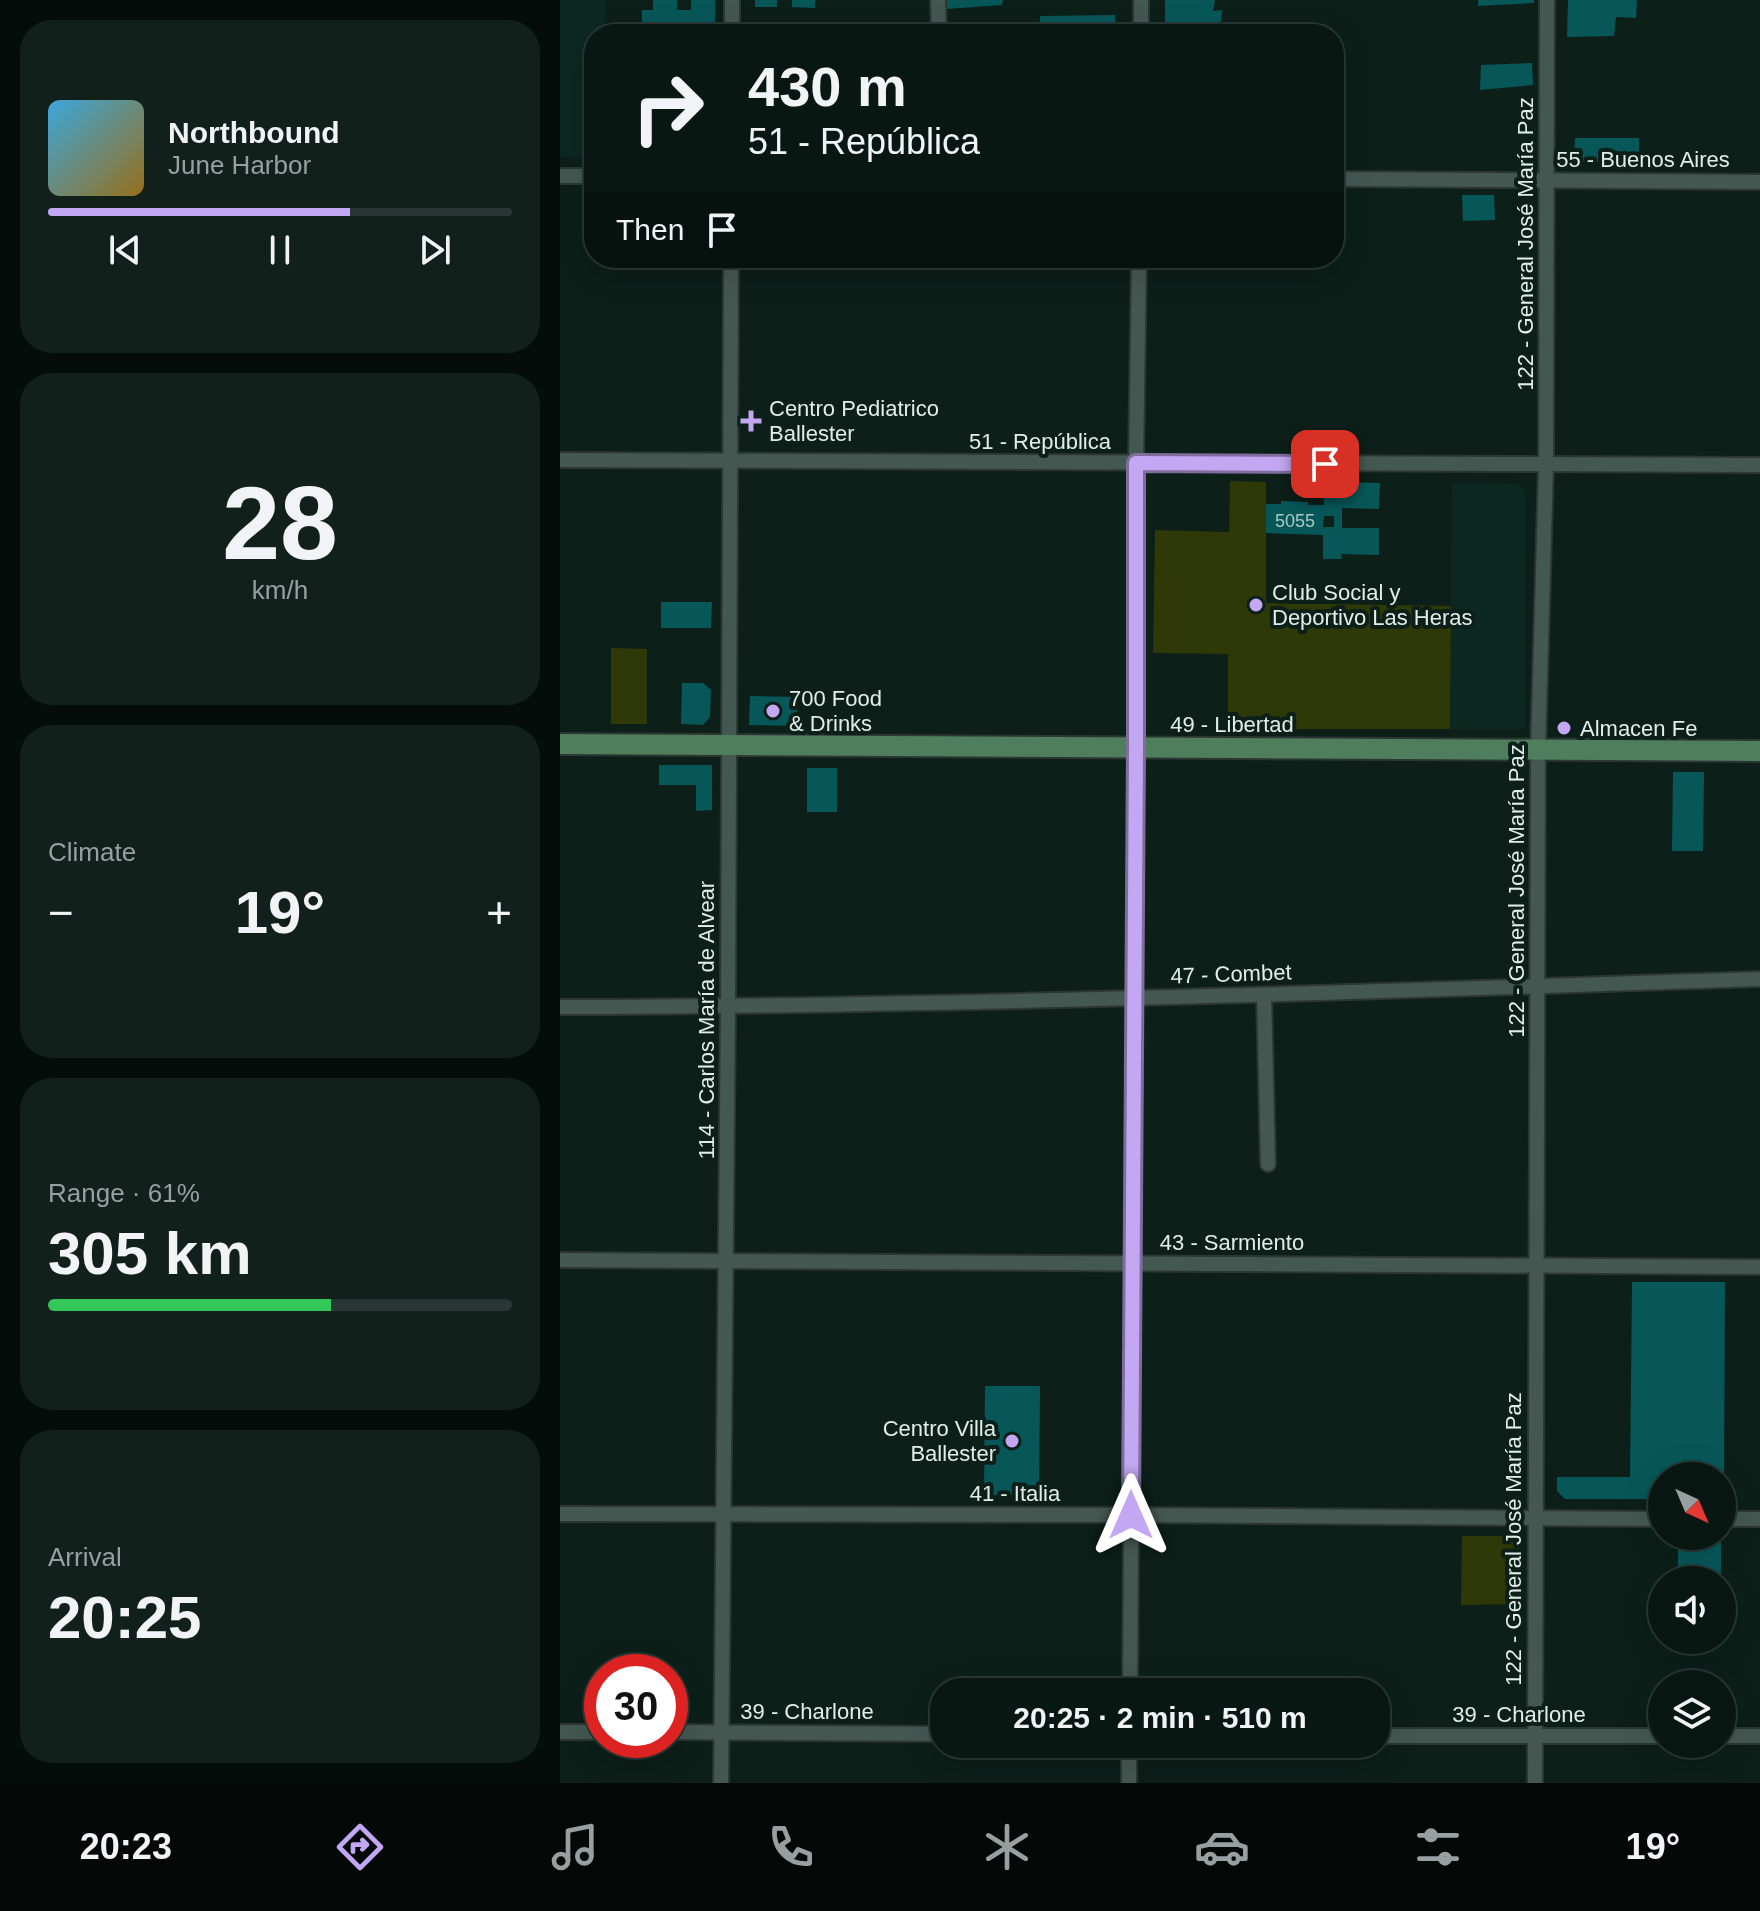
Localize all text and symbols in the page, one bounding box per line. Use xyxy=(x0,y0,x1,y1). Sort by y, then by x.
text: 430 m xyxy=(748,55,907,118)
icon: right xyxy=(616,56,720,160)
street label: 122 - General José María Paz xyxy=(1513,97,1538,391)
text: Northbound xyxy=(168,116,340,149)
text: 51 - República xyxy=(748,121,980,162)
street label: 55 - Buenos Aires xyxy=(1556,147,1730,172)
text: June Harbor xyxy=(168,150,311,180)
icon: arrive xyxy=(700,208,744,252)
text: Then xyxy=(616,213,684,246)
icon: previous xyxy=(103,228,147,272)
icon: pause xyxy=(258,228,302,272)
icon: next xyxy=(413,228,457,272)
place label: Centro Pediatrico Ballester xyxy=(769,396,939,446)
marker: Centro Pediatrico Ballester xyxy=(740,410,762,432)
street label: 51 - República xyxy=(969,429,1112,454)
pin xyxy=(1291,430,1359,498)
icon: arrive xyxy=(1303,442,1347,486)
text: 28 xyxy=(222,465,338,581)
house number: 5055 xyxy=(1275,511,1315,531)
text: km/h xyxy=(252,575,308,605)
place label: Club Social y Deportivo Las Heras xyxy=(1272,580,1473,630)
marker: Club Social y Deportivo Las Heras xyxy=(1247,596,1265,614)
place label: 700 Food & Drinks xyxy=(789,686,882,736)
marker: 700 Food & Drinks xyxy=(764,702,782,720)
street label: 49 - Libertad xyxy=(1170,712,1294,737)
place label: Almacen Fe xyxy=(1580,716,1697,741)
marker: Almacen Fe xyxy=(1555,719,1573,737)
street label: 122 - General José María Paz xyxy=(1504,744,1529,1038)
text: Climate xyxy=(48,837,136,867)
text: 19° xyxy=(235,879,325,946)
street label: 114 - Carlos María de Alvear xyxy=(694,881,719,1159)
text: − xyxy=(48,888,74,937)
text: + xyxy=(486,888,512,937)
street label: 47 - Combet xyxy=(1170,959,1292,989)
text: Range · 61% xyxy=(48,1178,200,1208)
text: 305 km xyxy=(48,1220,252,1287)
street label: 43 - Sarmiento xyxy=(1160,1230,1304,1255)
street label: 122 - General José María Paz xyxy=(1501,1392,1526,1686)
place label: Centro Villa Ballester xyxy=(883,1416,997,1466)
marker: Centro Villa Ballester xyxy=(1003,1432,1021,1450)
north arrow xyxy=(1648,1462,1736,1550)
map controls xyxy=(1648,1462,1736,1758)
position arrow xyxy=(1089,1473,1173,1557)
street label: 41 - Italia xyxy=(970,1481,1061,1506)
text: Arrival xyxy=(48,1542,122,1572)
button: sound xyxy=(1648,1566,1736,1654)
text: 20:25 xyxy=(48,1584,201,1651)
speed limit sign: 30 xyxy=(584,1654,688,1758)
button: layers xyxy=(1648,1670,1736,1758)
street label: 39 - Charlone xyxy=(740,1699,874,1724)
text: 20:25 · 2 min · 510 m xyxy=(1013,1701,1307,1734)
street label: 39 - Charlone xyxy=(1452,1702,1586,1727)
icon: directions xyxy=(332,1819,388,1875)
icon: music xyxy=(547,1819,603,1875)
icon: phone xyxy=(763,1819,819,1875)
icon: climate xyxy=(979,1819,1035,1875)
icon: car xyxy=(1194,1819,1250,1875)
icon: filters xyxy=(1410,1819,1466,1875)
text: 20:23 xyxy=(80,1826,172,1867)
text: 19° xyxy=(1626,1826,1680,1867)

